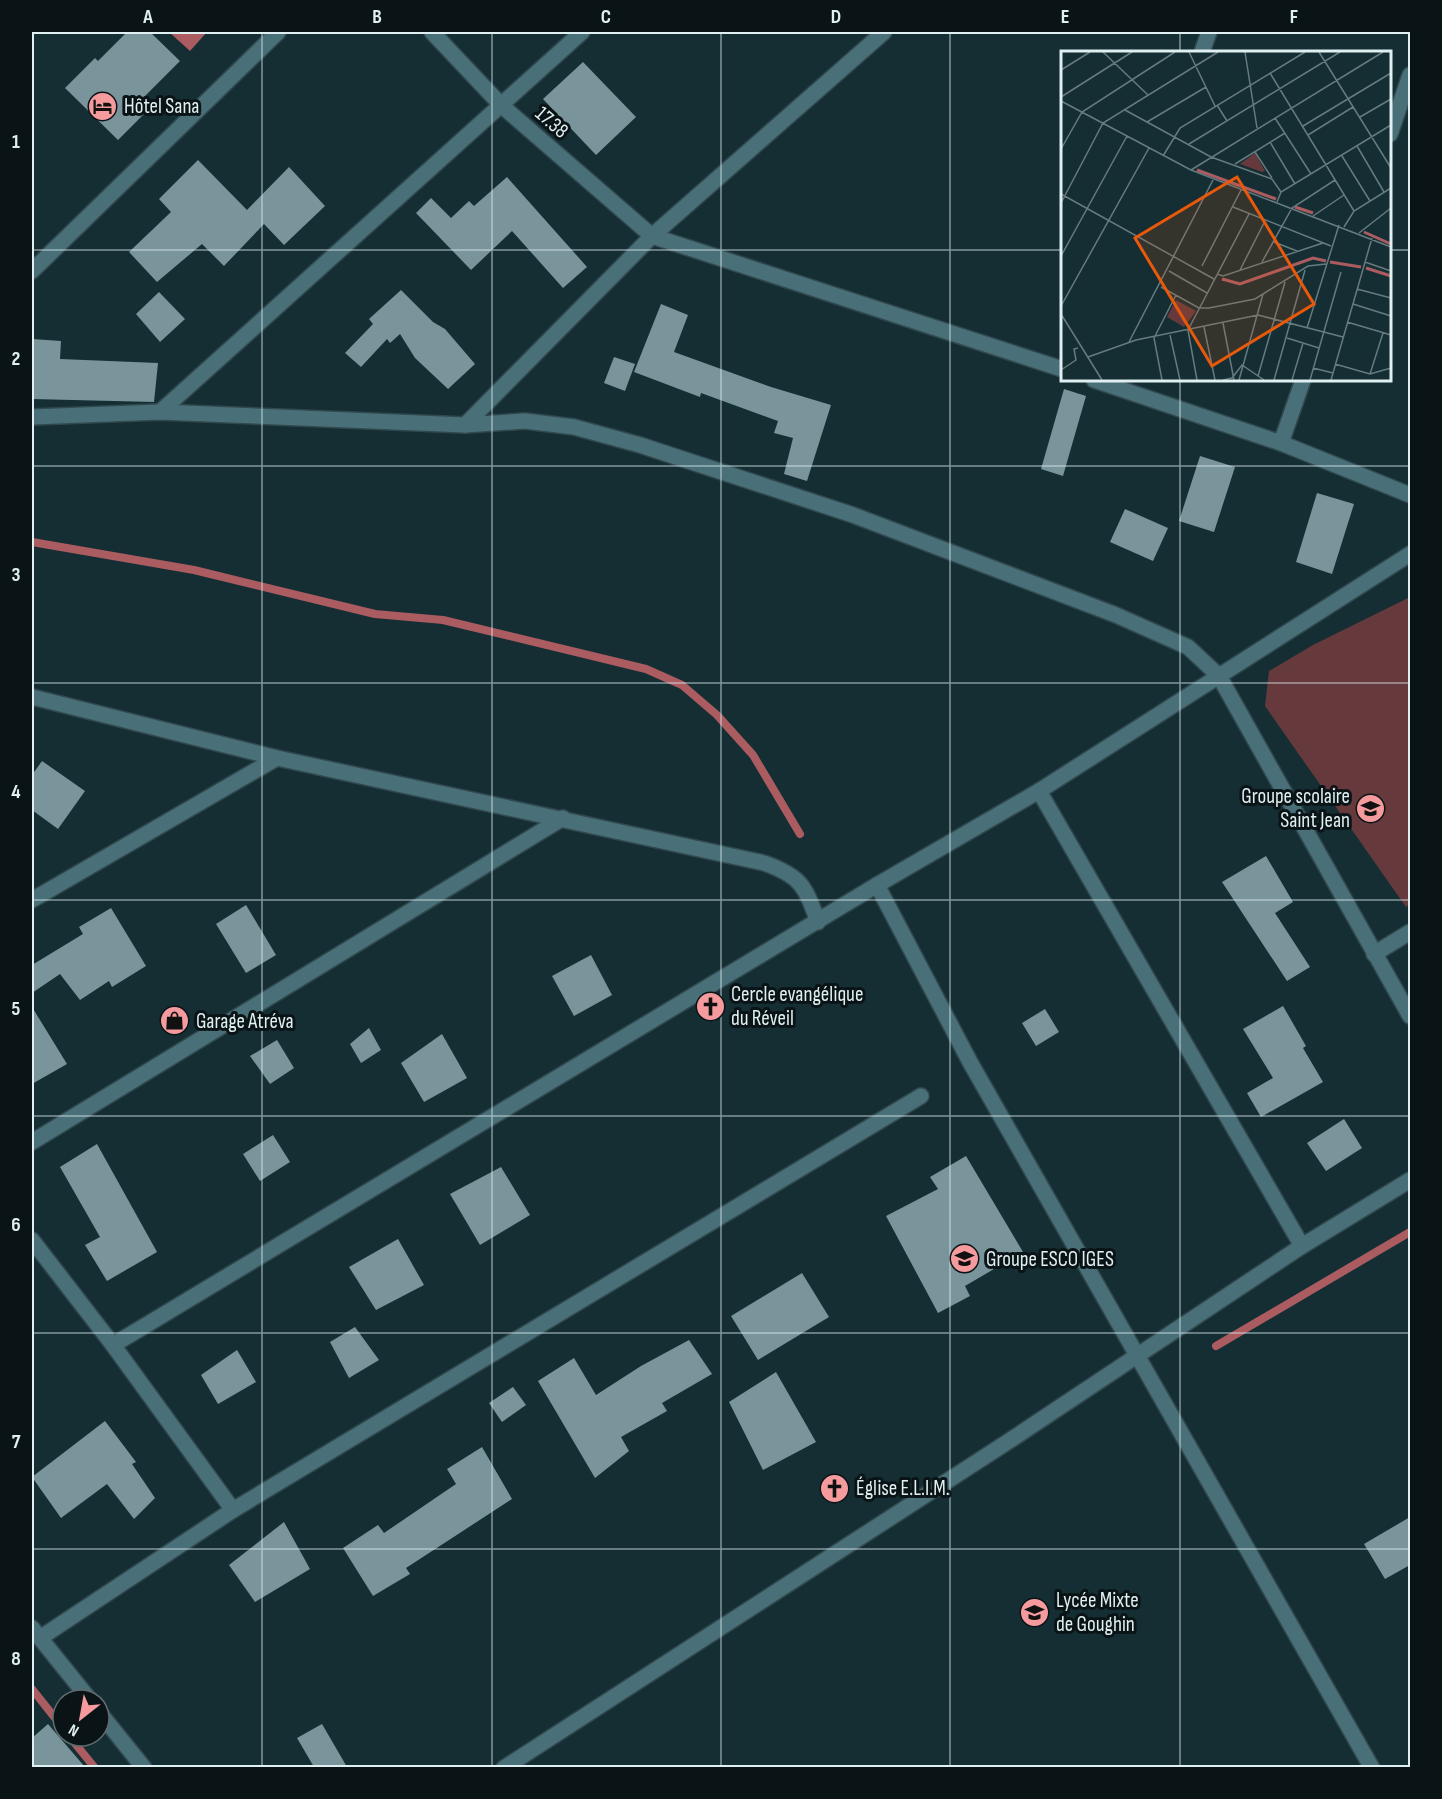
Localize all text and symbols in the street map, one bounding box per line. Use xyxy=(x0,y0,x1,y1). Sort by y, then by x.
text: A xyxy=(142,5,153,29)
text: B xyxy=(372,5,382,29)
text: C xyxy=(601,5,611,29)
text: D xyxy=(831,5,841,29)
text: E xyxy=(1061,5,1069,29)
text: F xyxy=(1290,5,1298,29)
inset map xyxy=(1061,51,1391,381)
hotel icon: Hôtel Sana xyxy=(87,90,119,122)
place label: Hôtel Sana xyxy=(124,94,199,119)
street label: 17.38 xyxy=(530,101,573,144)
text: 1 xyxy=(12,130,20,154)
text: 2 xyxy=(12,347,20,371)
text: 3 xyxy=(12,563,21,587)
text: 4 xyxy=(11,780,21,804)
place label: Groupe scolaire Saint Jean xyxy=(1241,784,1350,833)
school or university icon: Groupe scolaire Saint Jean xyxy=(1355,792,1387,824)
place label: Cercle evangélique du Réveil xyxy=(731,982,863,1031)
church icon: Cercle evangélique du Réveil xyxy=(694,990,726,1022)
text: 5 xyxy=(12,997,21,1021)
shop icon: Garage Atréva xyxy=(159,1005,191,1037)
place label: Garage Atréva xyxy=(196,1009,294,1034)
text: 6 xyxy=(11,1213,21,1237)
school or university icon: Groupe ESCO IGES xyxy=(949,1243,981,1275)
place label: Groupe ESCO IGES xyxy=(986,1247,1114,1272)
text: 7 xyxy=(12,1430,21,1454)
church icon: Église E.L.I.M. xyxy=(819,1472,851,1504)
place label: Église E.L.I.M. xyxy=(856,1476,950,1501)
place label: Lycée Mixte de Goughin xyxy=(1056,1588,1139,1637)
school or university icon: Lycée Mixte de Goughin xyxy=(1019,1596,1051,1628)
text: 8 xyxy=(11,1647,21,1671)
north arrow xyxy=(51,1688,111,1748)
text: N xyxy=(65,1719,83,1740)

